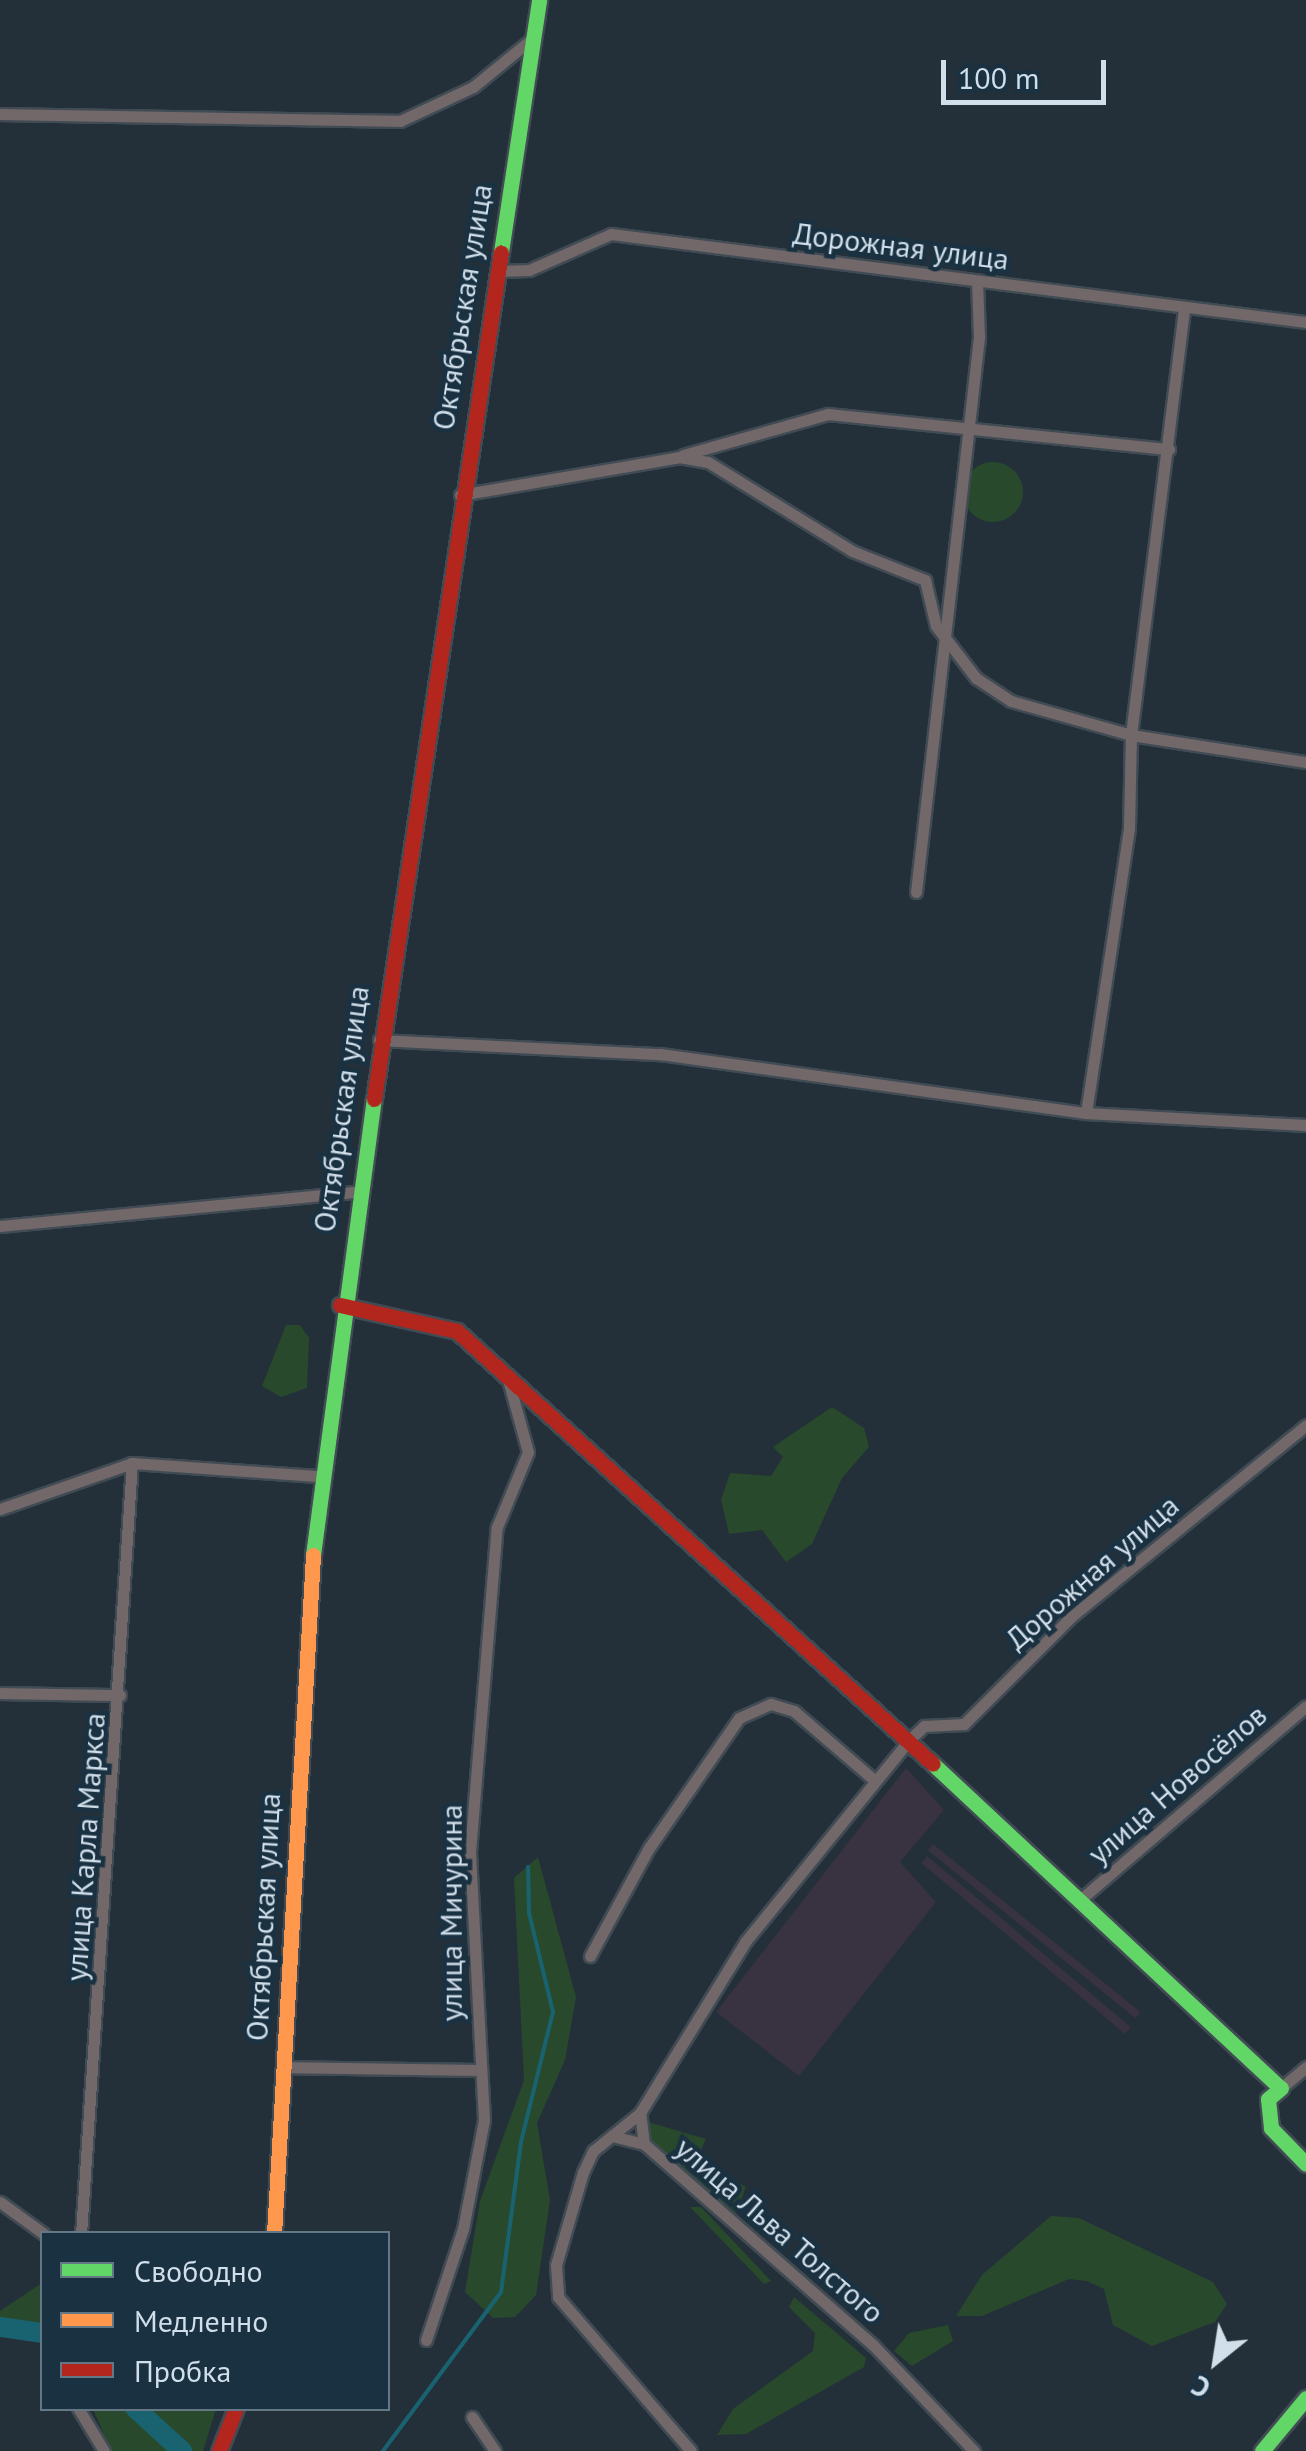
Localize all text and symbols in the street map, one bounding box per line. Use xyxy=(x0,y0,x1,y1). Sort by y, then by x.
scale bar xyxy=(946,40,1111,102)
text: 100 m xyxy=(958,58,1039,97)
street label: Октябрьская улица xyxy=(425,182,499,432)
street label: Дорожная улица xyxy=(791,215,1011,277)
street label: Октябрьская улица xyxy=(306,984,376,1234)
street label: Дорожная улица xyxy=(998,1487,1186,1657)
street label: улица Новосёлов xyxy=(1080,1697,1274,1871)
street label: улица Карла Маркса xyxy=(58,1712,112,1982)
street label: Октябрьская улица xyxy=(239,1792,287,2042)
street label: улица Мичурина xyxy=(433,1805,469,2021)
street label: улица Льва Толстого xyxy=(668,2129,892,2331)
legend xyxy=(40,2231,390,2411)
text: Свободно xyxy=(134,2251,263,2290)
text: Медленно xyxy=(134,2301,268,2340)
north arrow xyxy=(1166,2311,1266,2411)
text: Пробка xyxy=(134,2351,231,2390)
text: С xyxy=(1185,2367,1217,2407)

